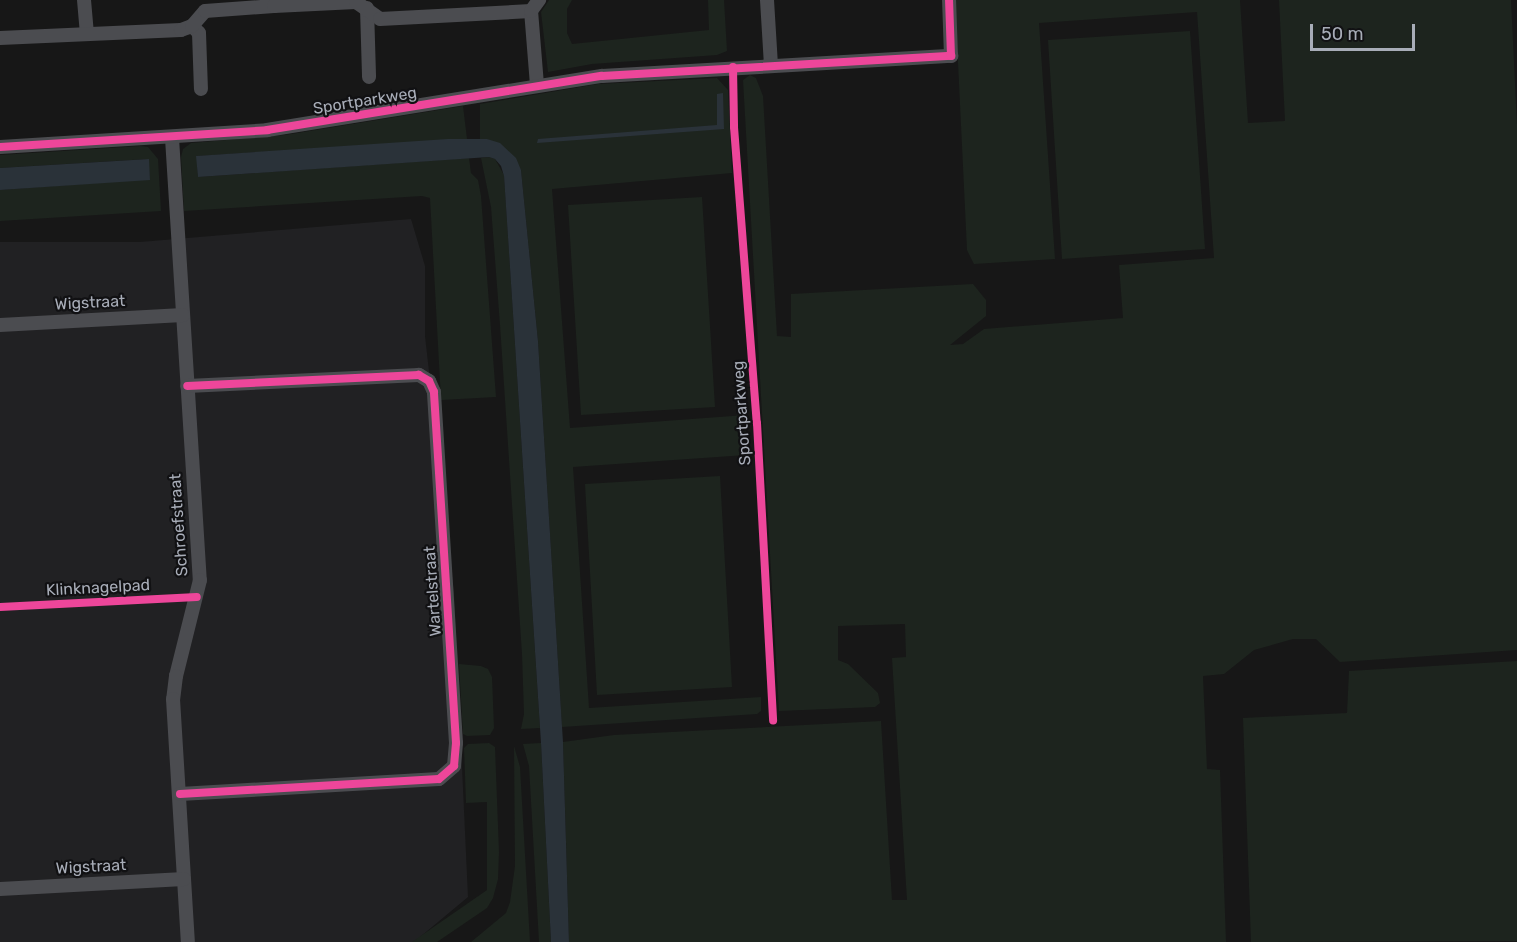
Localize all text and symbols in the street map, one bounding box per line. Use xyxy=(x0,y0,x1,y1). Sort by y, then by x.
scale bar xyxy=(1313,12,1418,50)
text: 50 m xyxy=(1321,23,1364,45)
street label: Sportparkweg xyxy=(312,83,418,119)
street label: Wigstraat xyxy=(54,292,126,314)
street label: Sportparkweg xyxy=(729,360,755,466)
street label: Schroefstraat xyxy=(166,473,192,577)
street label: Wartelstraat xyxy=(420,545,446,637)
street label: Klinknagelpad xyxy=(45,576,151,600)
street label: Wigstraat xyxy=(55,856,127,878)

